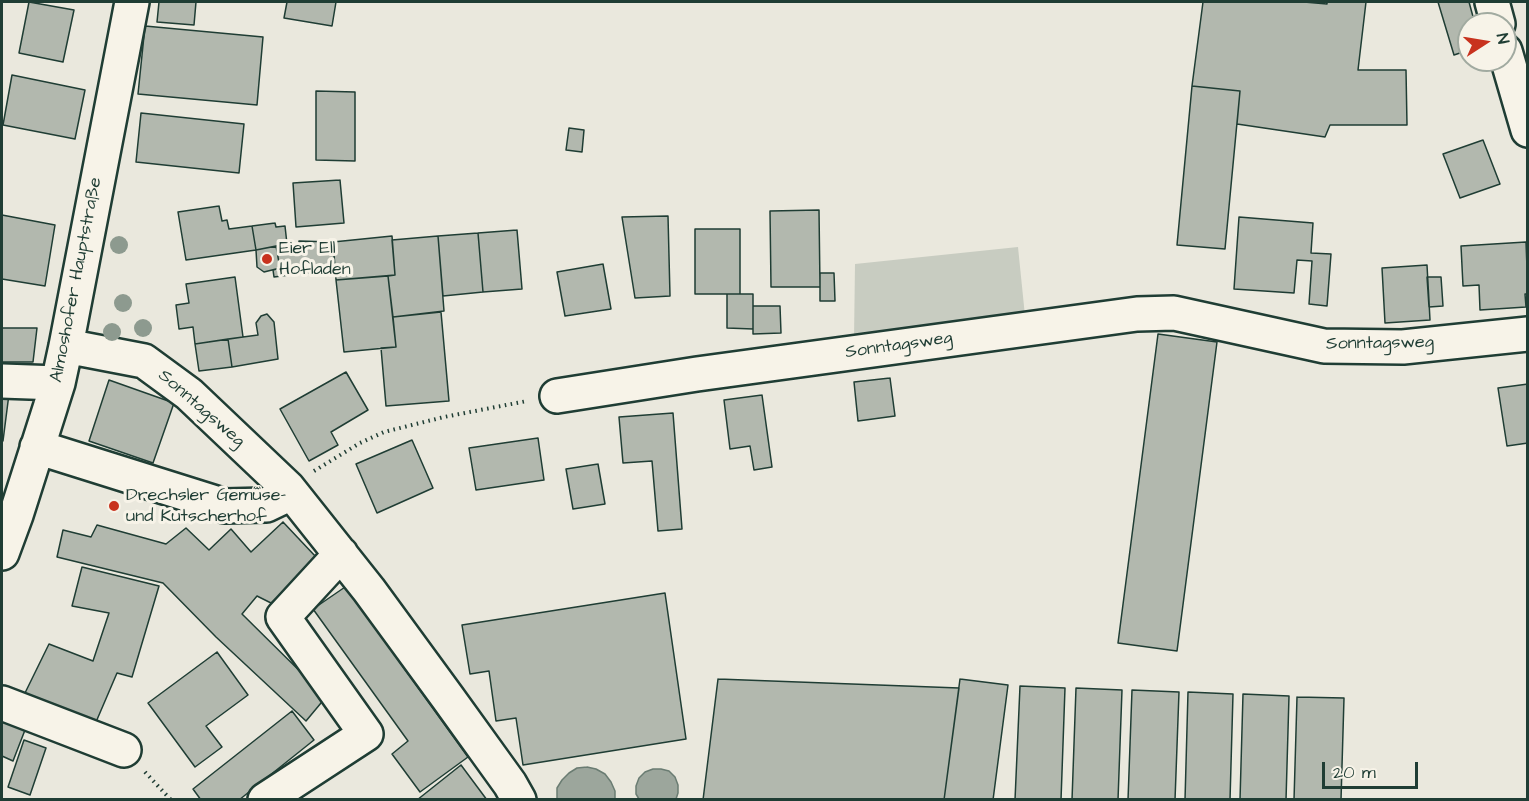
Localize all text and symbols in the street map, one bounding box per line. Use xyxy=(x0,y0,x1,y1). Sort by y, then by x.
north arrow xyxy=(1457,12,1517,72)
text: N xyxy=(1491,31,1514,46)
street label: Almoshofer Hauptstraße xyxy=(47,176,107,384)
place label: Eier Ell Hofladen xyxy=(279,238,351,280)
marker: Eier Ell Hofladen xyxy=(260,252,274,266)
street label: Sonntagsweg xyxy=(844,328,954,364)
street label: Sonntagsweg xyxy=(1326,332,1434,356)
street label: Sonntagsweg xyxy=(153,365,249,453)
place label: Drechsler Gemüse- und Kutscherhof xyxy=(126,485,286,528)
marker: Drechsler Gemüse- und Kutscherhof xyxy=(107,499,121,513)
scale bar xyxy=(1325,750,1421,788)
text: 20 m xyxy=(1333,760,1376,785)

